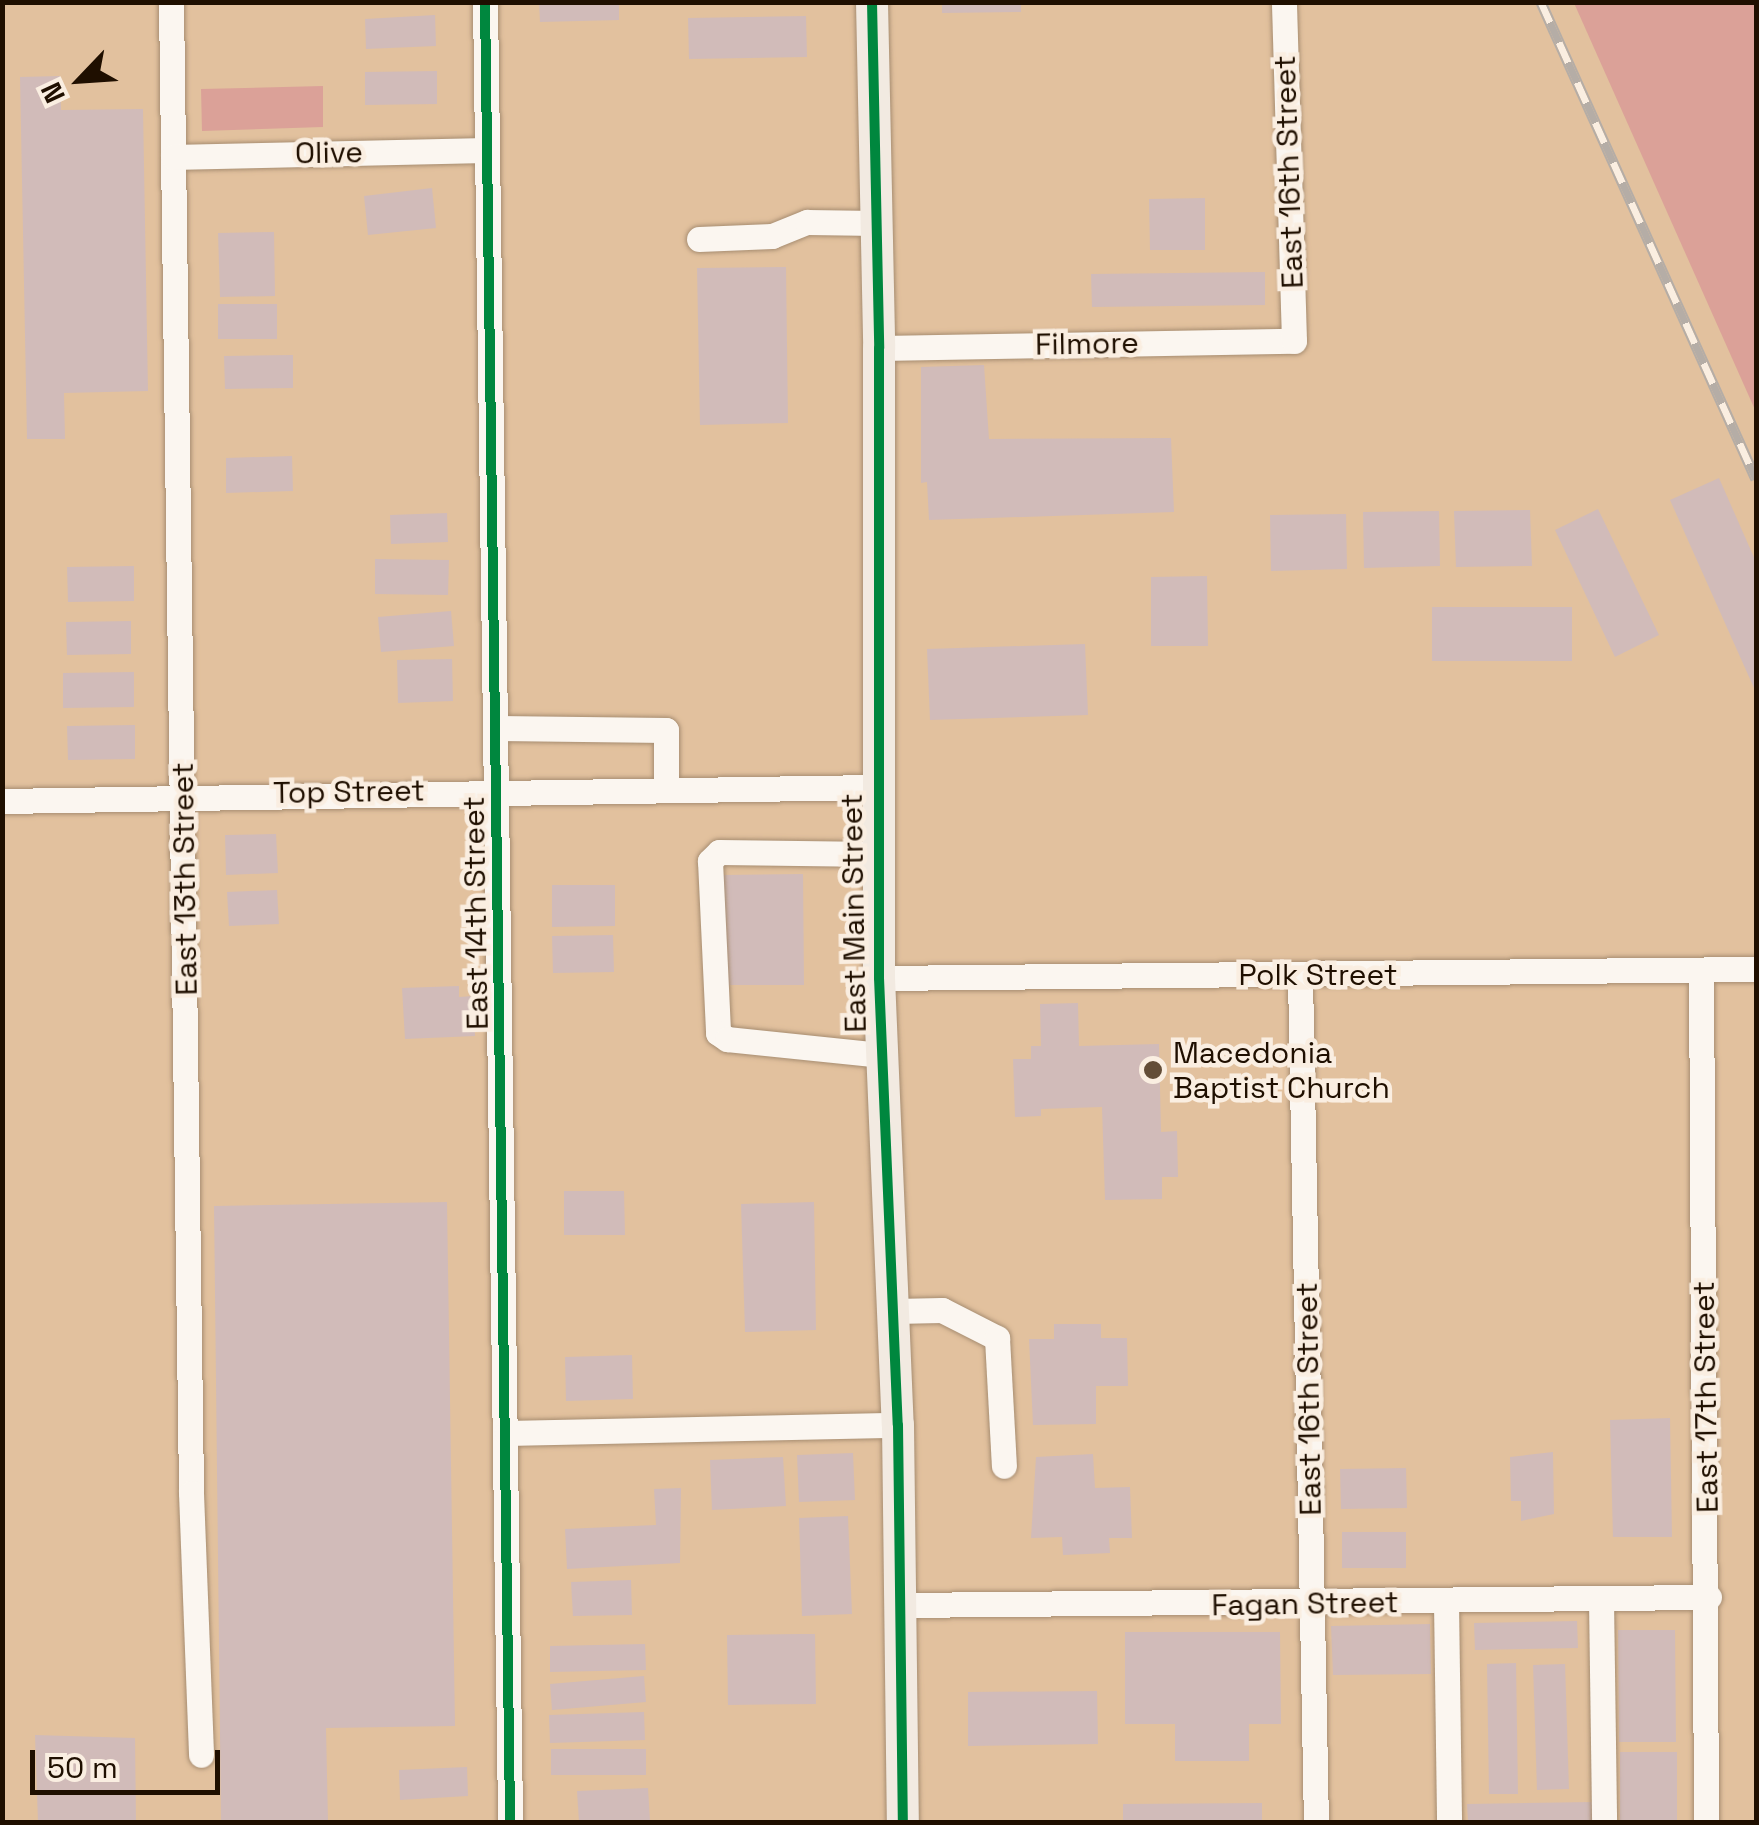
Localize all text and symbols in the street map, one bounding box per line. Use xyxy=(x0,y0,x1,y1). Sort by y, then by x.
north arrow xyxy=(30,30,130,130)
street label: East 16th Street xyxy=(1267,55,1311,289)
text: N xyxy=(33,77,73,109)
street label: Olive xyxy=(295,134,363,172)
street label: Filmore xyxy=(1035,325,1139,363)
street label: East 13th Street xyxy=(165,762,205,996)
street label: Top Street xyxy=(273,773,425,811)
street label: East Main Street xyxy=(834,793,874,1033)
street label: East 14th Street xyxy=(456,796,496,1030)
street label: Polk Street xyxy=(1239,957,1397,993)
place label: Macedonia Baptist Church xyxy=(1173,1035,1390,1106)
marker: Macedonia Baptist Church xyxy=(1142,1059,1164,1081)
street label: East 17th Street xyxy=(1686,1281,1726,1513)
street label: East 16th Street xyxy=(1289,1282,1329,1516)
street label: Fagan Street xyxy=(1211,1584,1399,1624)
scale bar xyxy=(35,1730,225,1792)
text: 50 m xyxy=(47,1748,118,1787)

